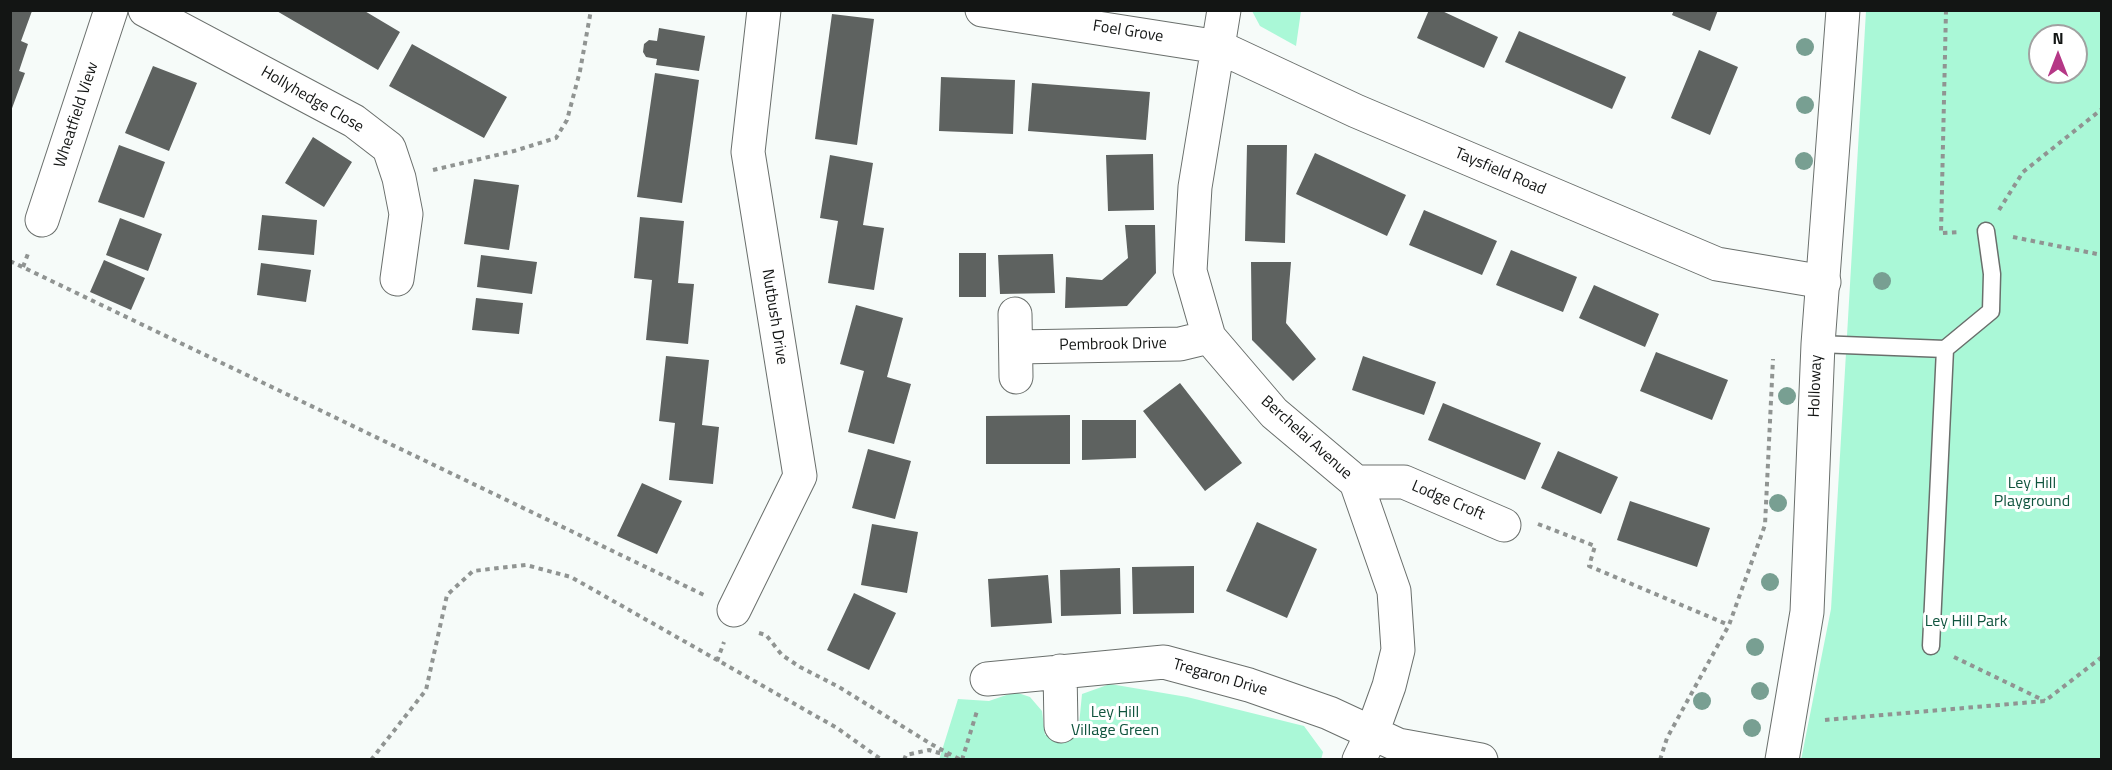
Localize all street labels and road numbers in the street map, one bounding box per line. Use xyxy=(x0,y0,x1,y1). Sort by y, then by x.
street label: Foel Grove xyxy=(1091,17,1165,47)
street label: Wheatfield View xyxy=(51,60,103,170)
street label: Hollyhedge Close xyxy=(257,63,367,137)
street label: Taysfield Road xyxy=(1452,144,1548,200)
street label: Nutbush Drive xyxy=(757,268,791,366)
street label: Pembrook Drive xyxy=(1059,334,1167,356)
street label: Holloway xyxy=(1805,354,1827,418)
street label: Berchelai Avenue xyxy=(1257,392,1355,484)
street label: Lodge Croft xyxy=(1408,477,1488,525)
street label: Tregaron Drive xyxy=(1170,655,1270,701)

